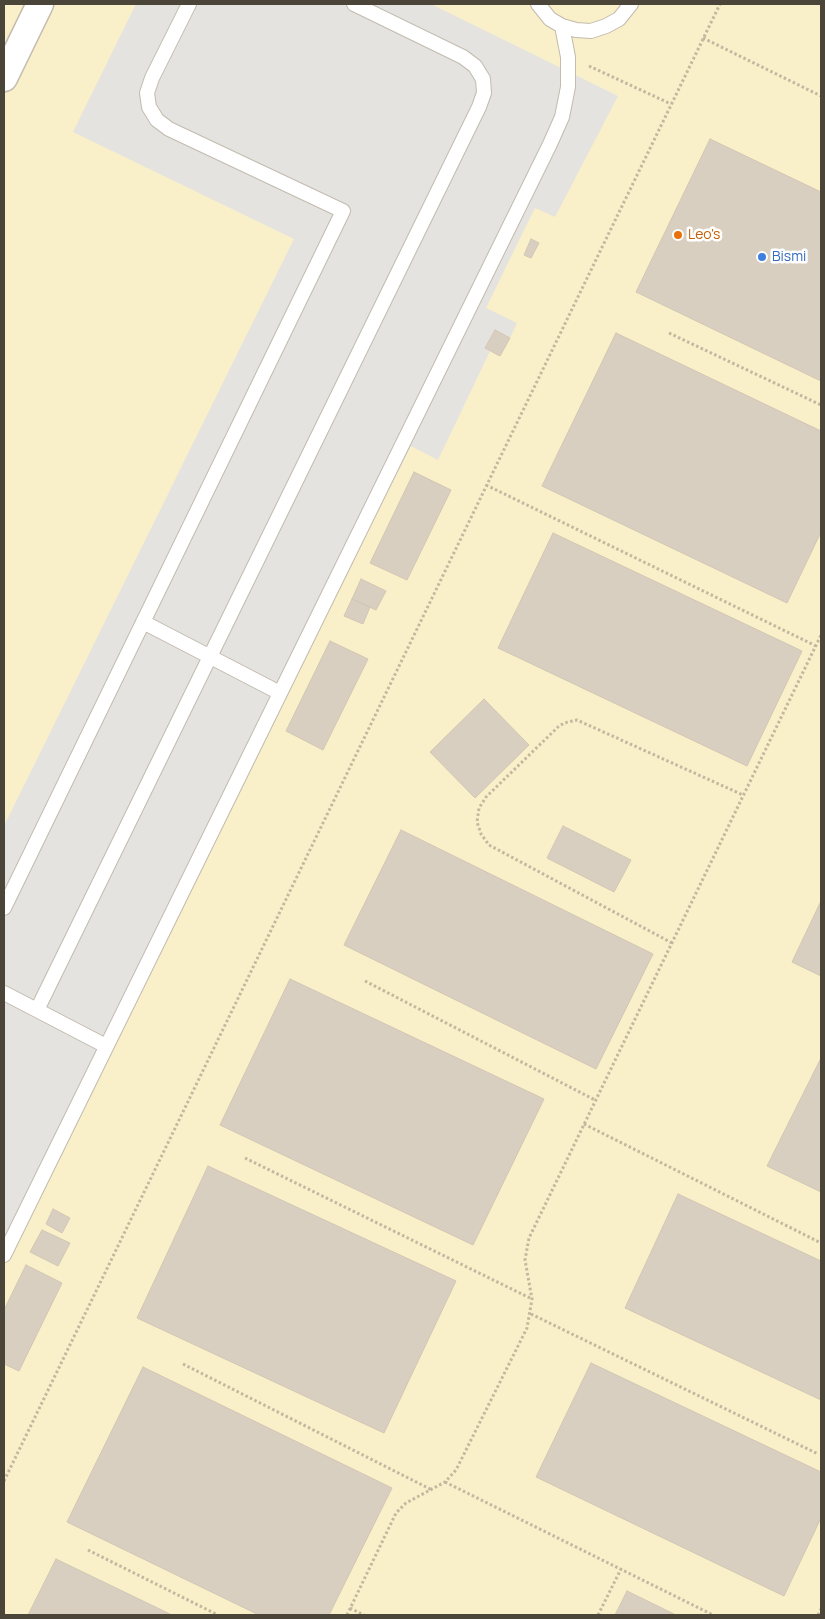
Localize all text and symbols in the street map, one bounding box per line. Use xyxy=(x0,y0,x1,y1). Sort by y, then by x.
place label: Leo's xyxy=(688,227,720,243)
marker: Leo's xyxy=(672,229,684,241)
place label: Bismi xyxy=(772,249,806,265)
marker: Bismi xyxy=(756,251,768,263)

